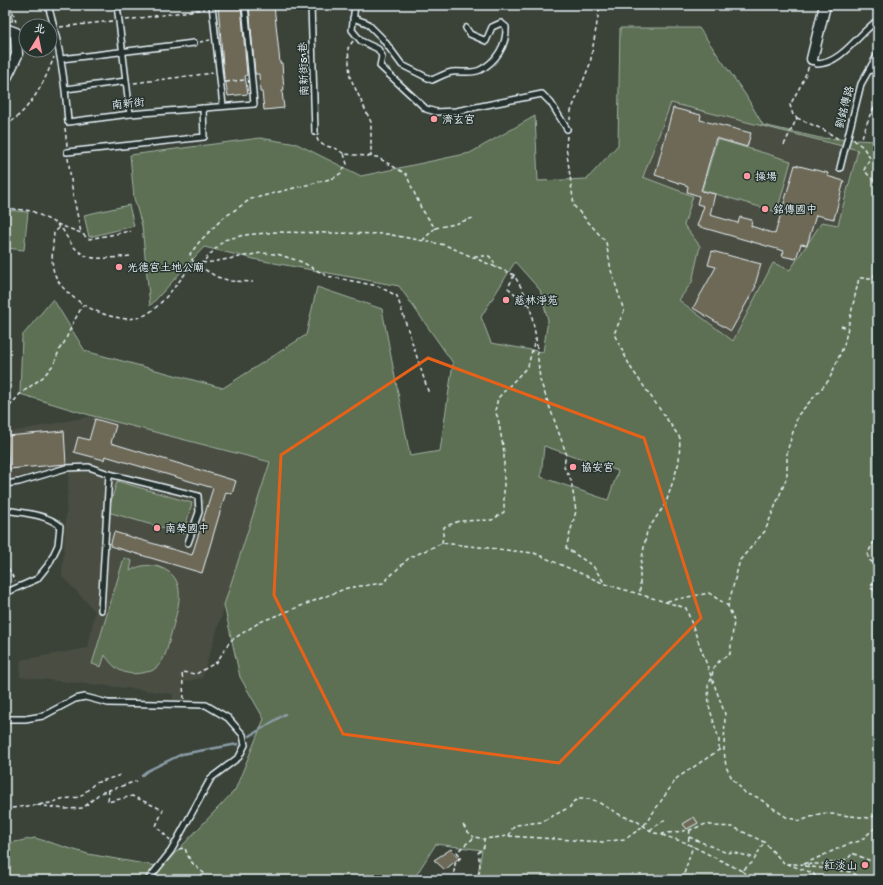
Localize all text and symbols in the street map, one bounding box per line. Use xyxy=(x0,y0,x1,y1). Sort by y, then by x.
north arrow xyxy=(18,18,58,58)
text: 北 xyxy=(33,23,46,37)
street label: 南新街51巷 xyxy=(296,42,312,96)
street label: 劉銘傳路 xyxy=(833,84,857,130)
street label: 南新街 xyxy=(111,95,146,113)
marker: 濟玄宮 xyxy=(429,114,439,124)
place label: 濟玄宮 xyxy=(442,114,475,127)
marker: 操場 xyxy=(742,171,752,181)
place label: 操場 xyxy=(755,171,777,184)
marker: 銘傳國中 xyxy=(760,204,770,214)
place label: 銘傳國中 xyxy=(773,204,817,217)
place label: 光德宮土地公廟 xyxy=(127,261,204,275)
marker: 光德宮土地公廟 xyxy=(114,262,124,272)
marker: 慈林淨苑 xyxy=(501,295,511,305)
place label: 慈林淨苑 xyxy=(514,295,558,308)
marker: 協安宮 xyxy=(568,462,578,472)
place label: 協安宮 xyxy=(581,462,614,475)
place label: 南榮國中 xyxy=(165,522,209,536)
marker: 南榮國中 xyxy=(152,523,162,533)
place label: 紅淡山 xyxy=(824,860,857,873)
marker: 紅淡山 xyxy=(860,860,870,870)

